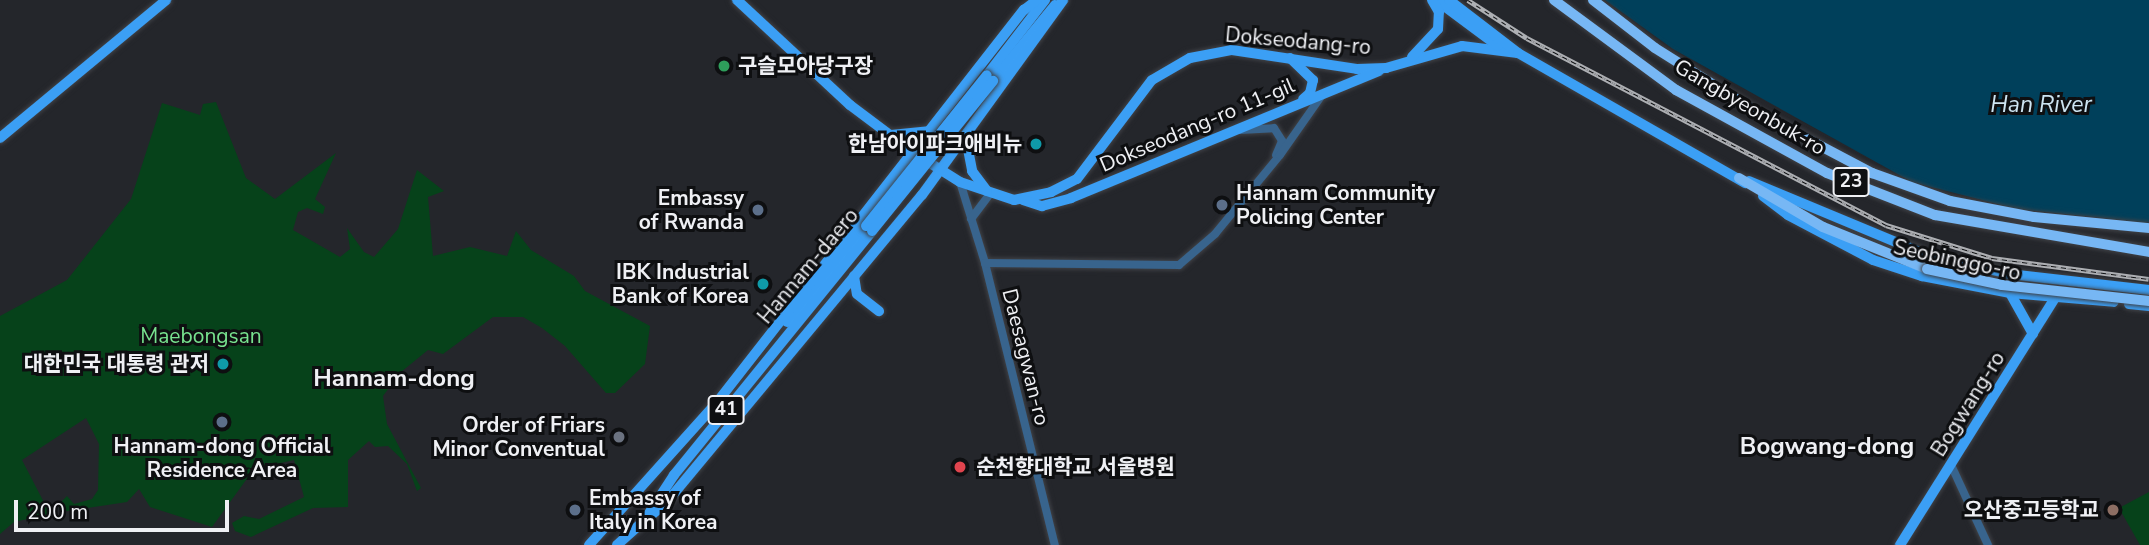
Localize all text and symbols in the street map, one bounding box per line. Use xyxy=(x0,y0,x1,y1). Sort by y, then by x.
street label: Dokseodang-ro xyxy=(1224,22,1372,60)
place label: 구슬모아당구장 xyxy=(738,53,873,79)
street label: Gangbyeonbuk-ro xyxy=(1670,54,1830,160)
marker: 구슬모아당구장 xyxy=(716,58,732,74)
street label: Dokseodang-ro 11-gil xyxy=(1096,73,1298,177)
water label: Han River xyxy=(1990,91,2092,119)
place label: 한남아이파크애비뉴 xyxy=(848,131,1022,157)
marker: 한남아이파크애비뉴 xyxy=(1028,136,1044,152)
road number: 23 xyxy=(1832,166,1870,198)
place label: Hannam Community Policing Center xyxy=(1236,180,1435,230)
place label: Embassy of Rwanda xyxy=(639,185,744,235)
marker: Hannam Community Policing Center xyxy=(1214,197,1230,213)
marker: Embassy of Rwanda xyxy=(750,202,766,218)
street label: Hannam-daero xyxy=(752,203,864,329)
street label: Seobinggo-ro xyxy=(1891,234,2023,286)
place label: IBK Industrial Bank of Korea xyxy=(612,259,749,309)
marker: IBK Industrial Bank of Korea xyxy=(755,276,771,292)
street label: Daesagwan-ro xyxy=(997,286,1055,428)
park label: Maebongsan xyxy=(140,323,262,349)
street label: Bogwang-ro xyxy=(1926,347,2010,461)
place label: 대한민국 대통령 관저 xyxy=(24,351,209,377)
marker: 대한민국 대통령 관저 xyxy=(215,356,231,372)
district label: Hannam-dong xyxy=(313,365,475,393)
road number: 41 xyxy=(707,394,745,426)
place label: Order of Friars Minor Conventual xyxy=(432,412,605,462)
marker: Hannam-dong Official Residence Area xyxy=(214,414,230,430)
marker: Order of Friars Minor Conventual xyxy=(611,429,627,445)
place label: Hannam-dong Official Residence Area xyxy=(114,433,330,483)
district label: Bogwang-dong xyxy=(1740,433,1914,461)
place label: 순천향대학교 서울병원 xyxy=(976,454,1175,480)
marker: 순천향대학교 서울병원 xyxy=(950,457,970,477)
place label: Embassy of Italy in Korea xyxy=(589,485,718,535)
scale bar xyxy=(18,486,233,530)
place label: 오산중고등학교 xyxy=(1964,497,2099,523)
text: 200 m xyxy=(27,498,88,526)
marker: Embassy of Italy in Korea xyxy=(567,502,583,518)
marker: 오산중고등학교 xyxy=(2105,502,2121,518)

